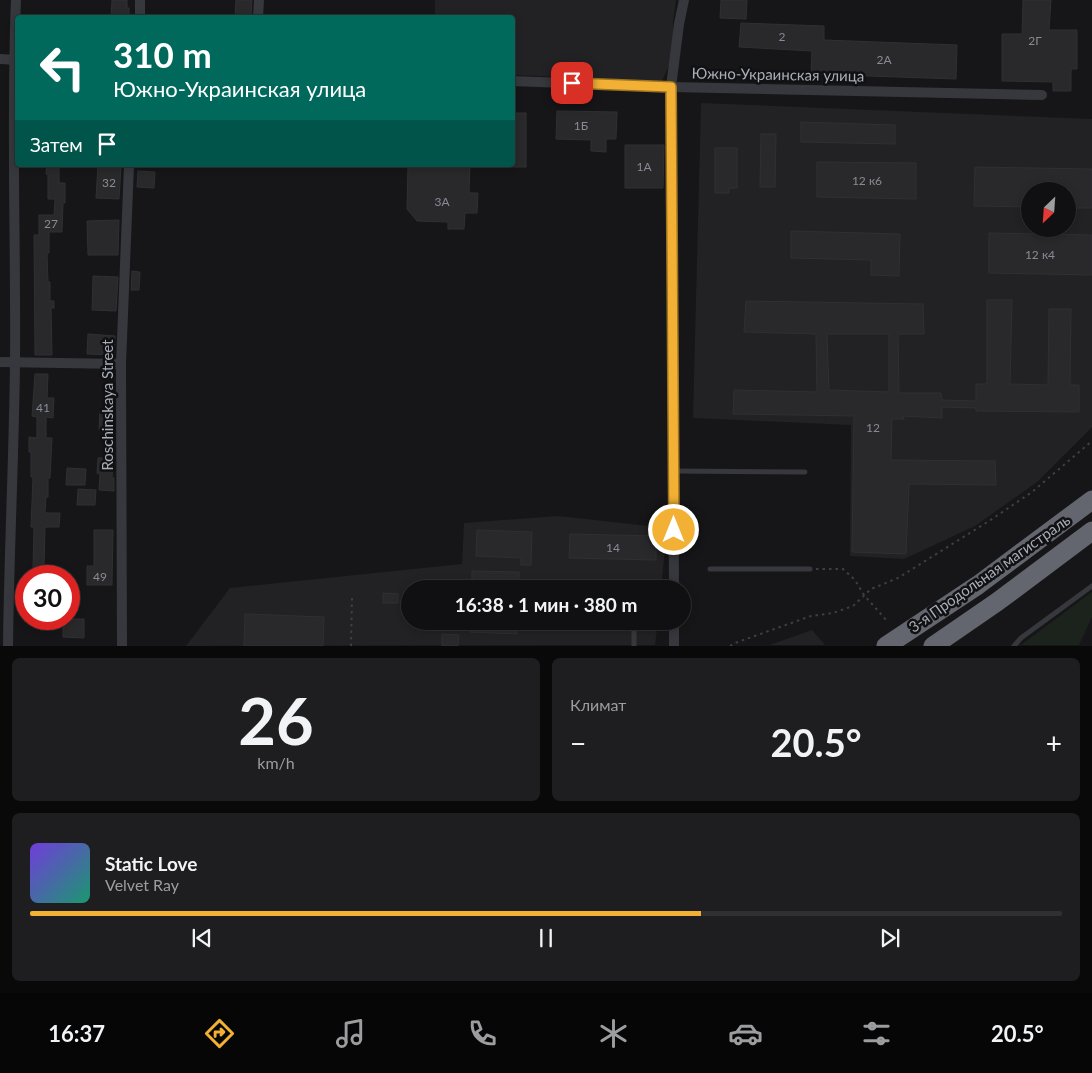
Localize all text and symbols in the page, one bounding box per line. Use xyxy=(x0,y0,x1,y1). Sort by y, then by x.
house number: 2 xyxy=(779,29,786,44)
text: 310 m xyxy=(113,33,212,75)
house number: 2Г xyxy=(1028,33,1042,48)
icon: left xyxy=(30,35,95,100)
house number: 2А xyxy=(876,52,892,67)
pin xyxy=(551,62,593,104)
street label: Южно-Украинская улица xyxy=(691,63,865,85)
icon: arrive xyxy=(558,69,586,97)
text: Южно-Украинская улица xyxy=(113,75,366,102)
house number: 1Б xyxy=(574,118,588,133)
icon: arrive xyxy=(93,130,121,158)
text: Затем xyxy=(30,133,83,156)
house number: 1А xyxy=(636,159,652,174)
house number: 12 к6 xyxy=(852,173,882,188)
house number: 32 xyxy=(102,175,116,190)
north arrow xyxy=(1021,182,1076,238)
map controls xyxy=(1021,182,1076,237)
house number: 3А xyxy=(434,194,450,209)
house number: 27 xyxy=(44,216,58,231)
house number: 12 к4 xyxy=(1025,247,1055,262)
street label: Roschinskaya Street xyxy=(98,339,116,471)
house number: 41 xyxy=(36,400,50,415)
house number: 12 xyxy=(866,420,880,435)
position arrow xyxy=(647,503,699,555)
street label: 3-я Продольная магистраль xyxy=(905,510,1073,636)
house number: 14 xyxy=(606,540,620,555)
speed limit sign: 30 xyxy=(15,565,80,630)
house number: 49 xyxy=(93,569,107,584)
text: 16:38 · 1 мин · 380 m xyxy=(455,593,637,616)
text: 26 xyxy=(238,681,314,759)
text: Климат xyxy=(570,695,626,714)
text: 20.5° xyxy=(771,719,861,765)
text: − xyxy=(570,726,586,760)
text: + xyxy=(1046,726,1062,760)
text: km/h xyxy=(257,753,295,772)
text: Static Love xyxy=(105,852,197,875)
text: Velvet Ray xyxy=(105,875,179,894)
icon: previous xyxy=(188,924,216,952)
icon: pause xyxy=(532,924,560,952)
icon: next xyxy=(876,924,904,952)
icon: directions xyxy=(202,1016,237,1051)
icon: music xyxy=(333,1016,368,1051)
icon: phone xyxy=(465,1016,500,1051)
icon: climate xyxy=(596,1016,631,1051)
icon: car xyxy=(728,1016,763,1051)
icon: filters xyxy=(859,1016,894,1051)
text: 16:37 xyxy=(48,1020,105,1047)
text: 20.5° xyxy=(991,1020,1044,1047)

